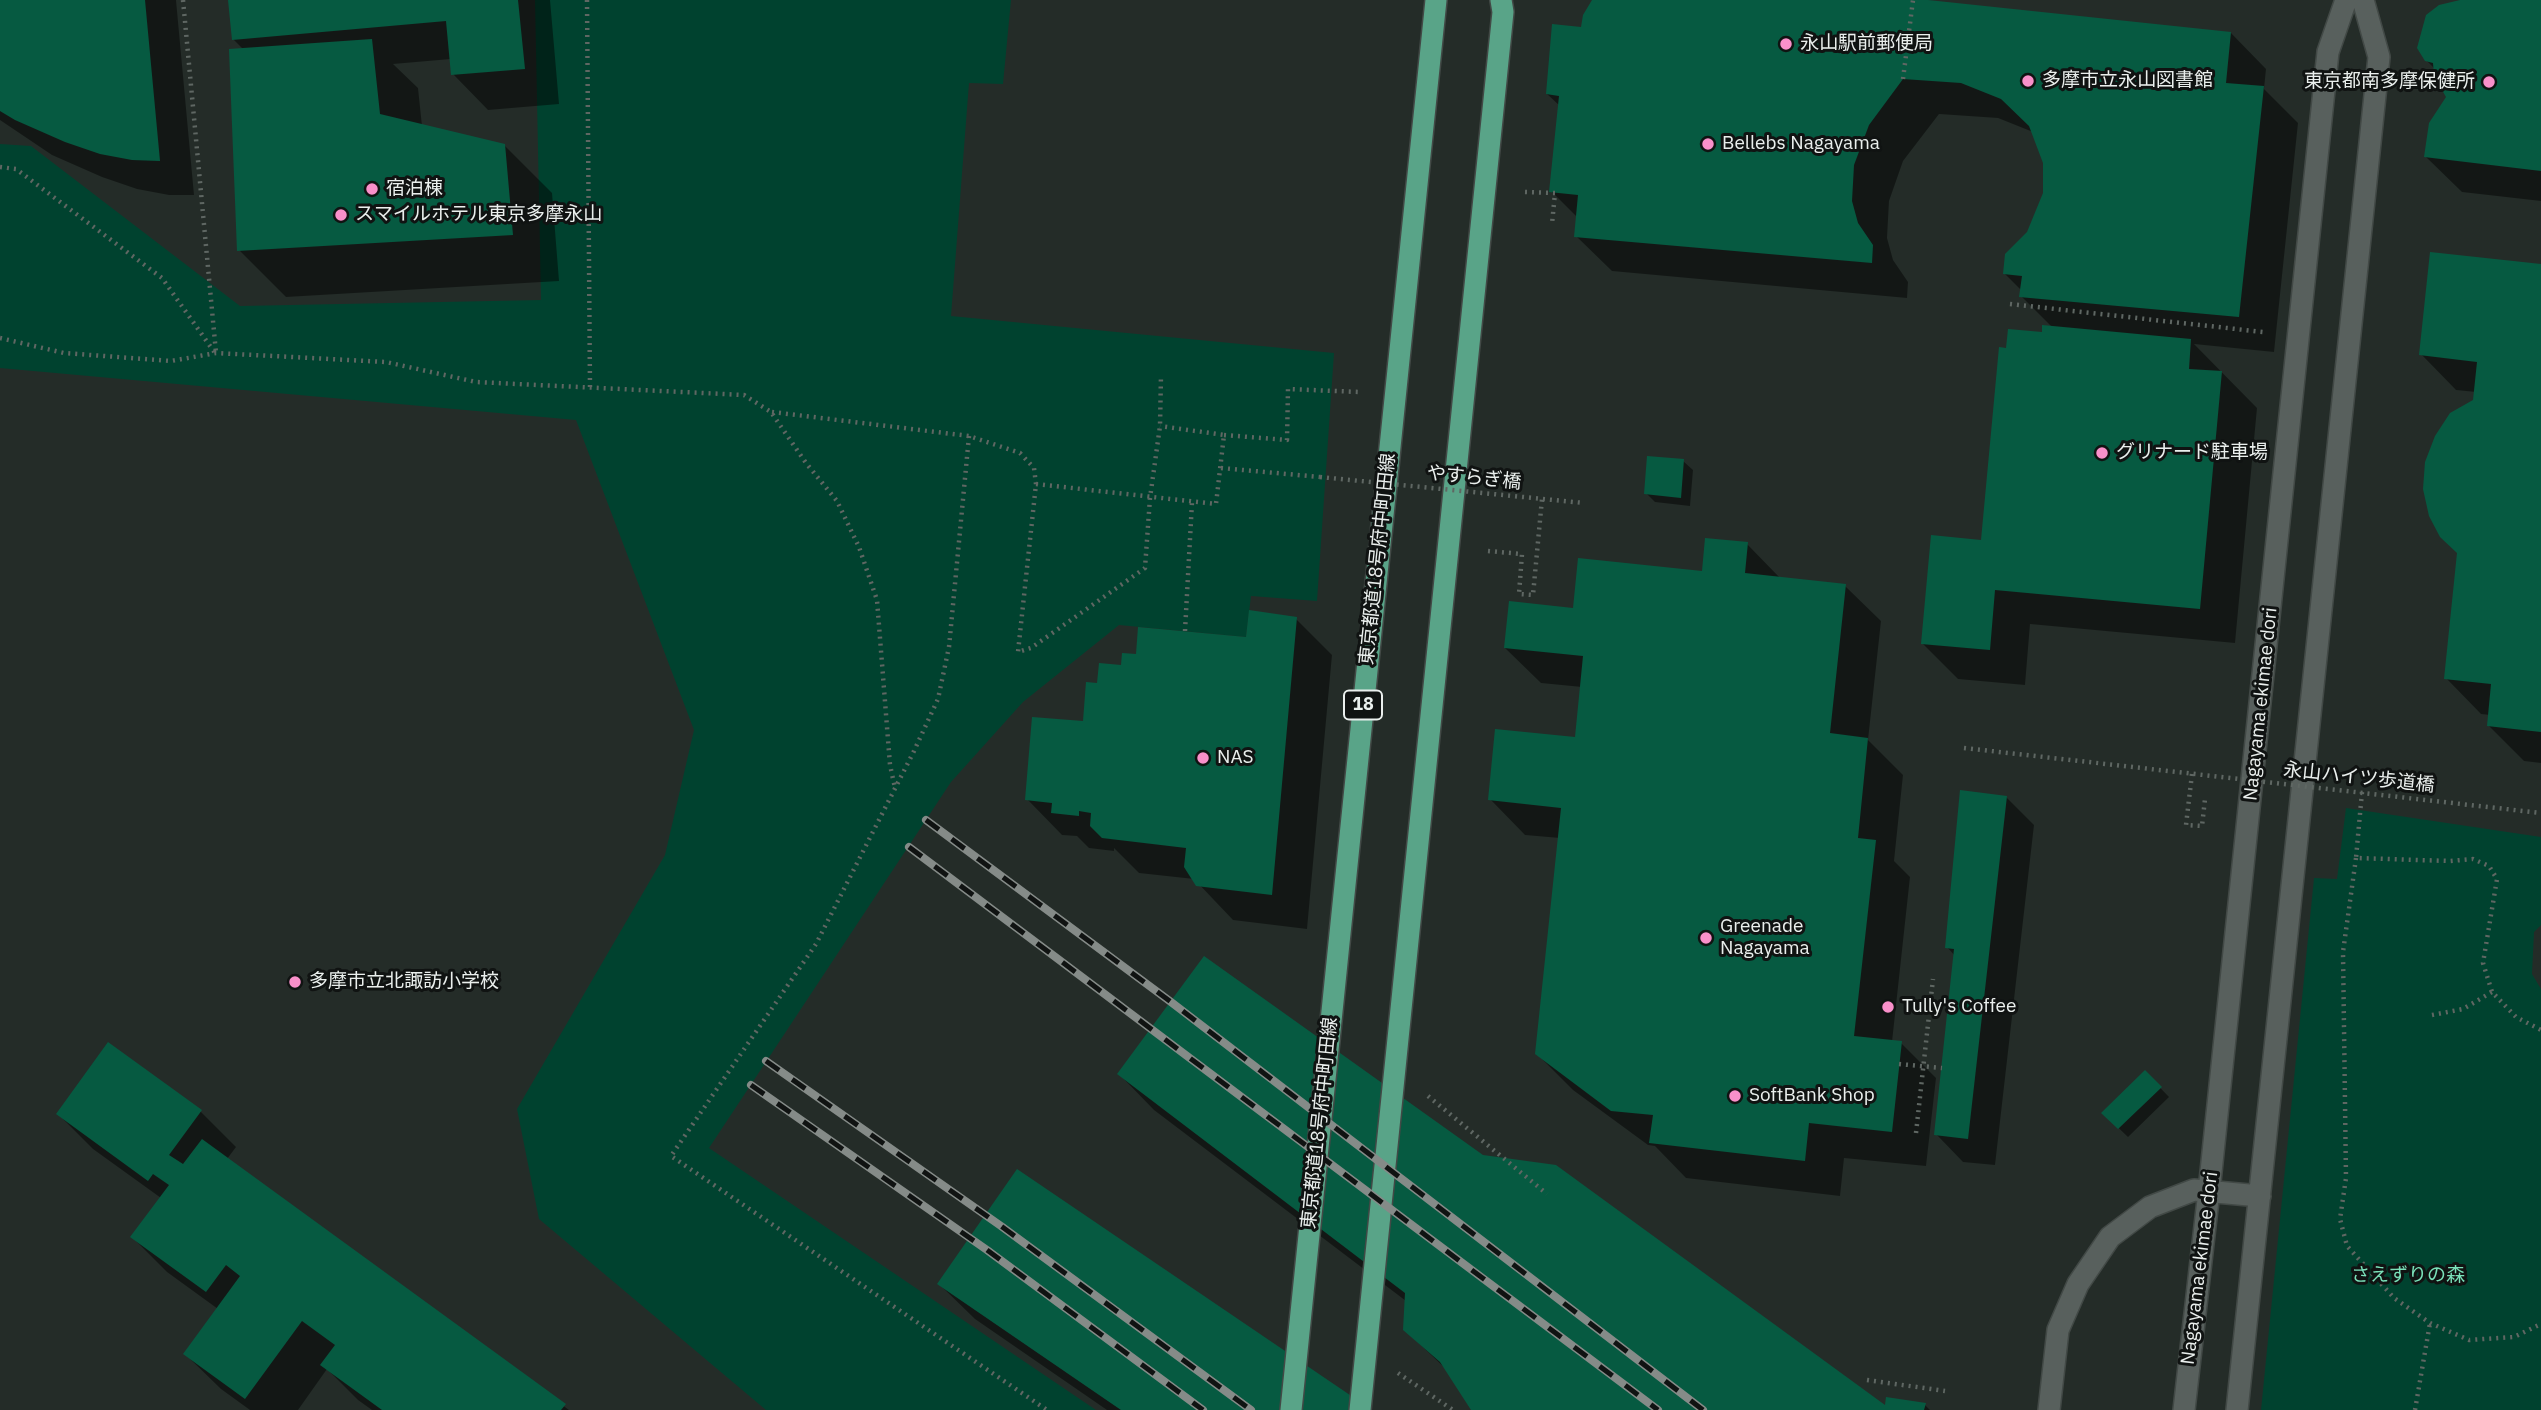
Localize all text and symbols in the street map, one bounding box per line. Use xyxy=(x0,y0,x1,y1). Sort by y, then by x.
place label: 永山駅前郵便局 xyxy=(1800,33,1933,55)
marker: 永山駅前郵便局 xyxy=(1778,36,1794,52)
place label: 多摩市立永山図書館 xyxy=(2042,70,2213,92)
place label: 東京都南多摩保健所 xyxy=(2304,71,2475,93)
marker: 多摩市立永山図書館 xyxy=(2020,73,2036,89)
marker: 東京都南多摩保健所 xyxy=(2481,74,2497,90)
place label: Bellebs Nagayama xyxy=(1722,133,1880,155)
marker: Bellebs Nagayama xyxy=(1700,136,1716,152)
place label: 宿泊棟 xyxy=(386,178,443,200)
marker: 宿泊棟 xyxy=(364,181,380,197)
place label: スマイルホテル東京多摩永山 xyxy=(355,204,602,226)
marker: スマイルホテル東京多摩永山 xyxy=(333,207,349,223)
place label: グリナード駐車場 xyxy=(2116,442,2268,464)
marker: グリナード駐車場 xyxy=(2094,445,2110,461)
street label: 東京都道18号府中町田線 xyxy=(1356,452,1400,666)
street label: やすらぎ橋 xyxy=(1426,462,1522,494)
street label: Nagayama ekimae dori xyxy=(2240,606,2282,802)
road number: 18 xyxy=(1344,690,1382,720)
place label: NAS xyxy=(1217,747,1254,769)
marker: NAS xyxy=(1195,750,1211,766)
street label: 永山ハイツ歩道橋 xyxy=(2282,759,2436,797)
place label: Greenade Nagayama xyxy=(1720,916,1810,960)
marker: Greenade Nagayama xyxy=(1698,930,1714,946)
place label: 多摩市立北諏訪小学校 xyxy=(309,971,499,993)
marker: 多摩市立北諏訪小学校 xyxy=(287,974,303,990)
place label: Tully's Coffee xyxy=(1902,996,2016,1018)
marker: Tully's Coffee xyxy=(1880,999,1896,1015)
street label: 東京都道18号府中町田線 xyxy=(1298,1016,1342,1230)
place label: SoftBank Shop xyxy=(1749,1085,1875,1107)
marker: SoftBank Shop xyxy=(1727,1088,1743,1104)
street label: Nagayama ekimae dori xyxy=(2177,1170,2223,1366)
park label: さえずりの森 xyxy=(2351,1265,2465,1287)

